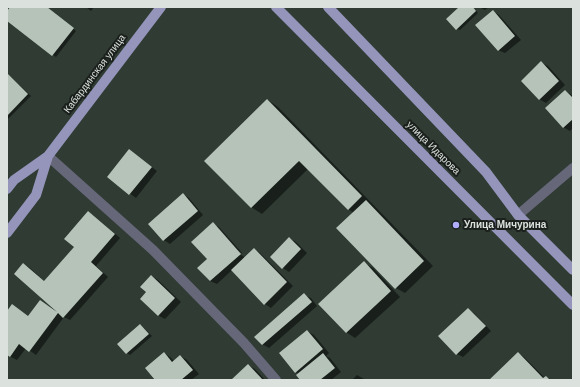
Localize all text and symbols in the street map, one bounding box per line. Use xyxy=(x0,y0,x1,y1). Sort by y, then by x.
street label: Кабардинская улица xyxy=(61,32,129,116)
street label: улица Идарова xyxy=(404,119,462,177)
place label: Улица Мичурина xyxy=(464,219,546,231)
marker: Улица Мичурина xyxy=(451,220,461,230)

